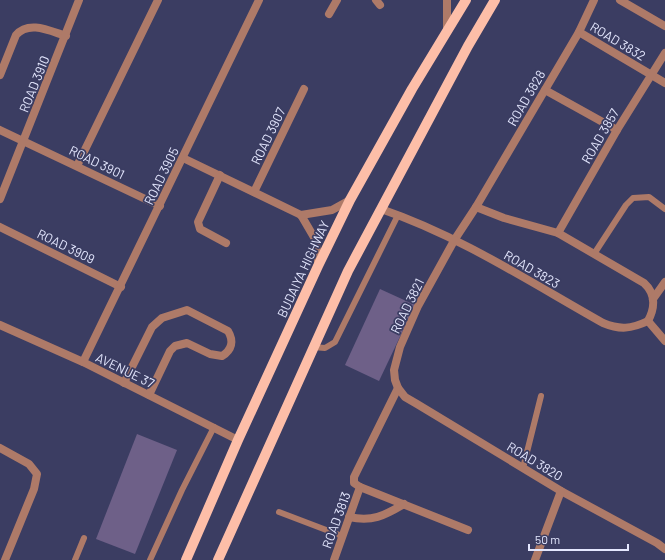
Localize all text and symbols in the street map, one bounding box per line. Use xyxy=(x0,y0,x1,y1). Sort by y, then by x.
street label: ROAD 3832 xyxy=(587,18,649,64)
street label: ROAD 3910 xyxy=(15,53,53,115)
street label: ROAD 3828 xyxy=(504,67,548,129)
street label: ROAD 3907 xyxy=(247,105,289,167)
street label: ROAD 3857 xyxy=(578,106,622,166)
street label: ROAD 3901 xyxy=(67,142,127,182)
street label: ROAD 3905 xyxy=(140,144,182,207)
street label: BUDAIYA HIGHWAY xyxy=(274,218,332,320)
street label: ROAD 3909 xyxy=(35,225,97,267)
street label: ROAD 3823 xyxy=(501,247,563,291)
street label: ROAD 3821 xyxy=(387,276,427,336)
street label: AVENUE 37 xyxy=(93,349,157,391)
street label: ROAD 3820 xyxy=(504,438,566,484)
street label: ROAD 3813 xyxy=(318,490,354,550)
scale bar xyxy=(529,526,628,552)
text: 50 m xyxy=(535,532,560,546)

